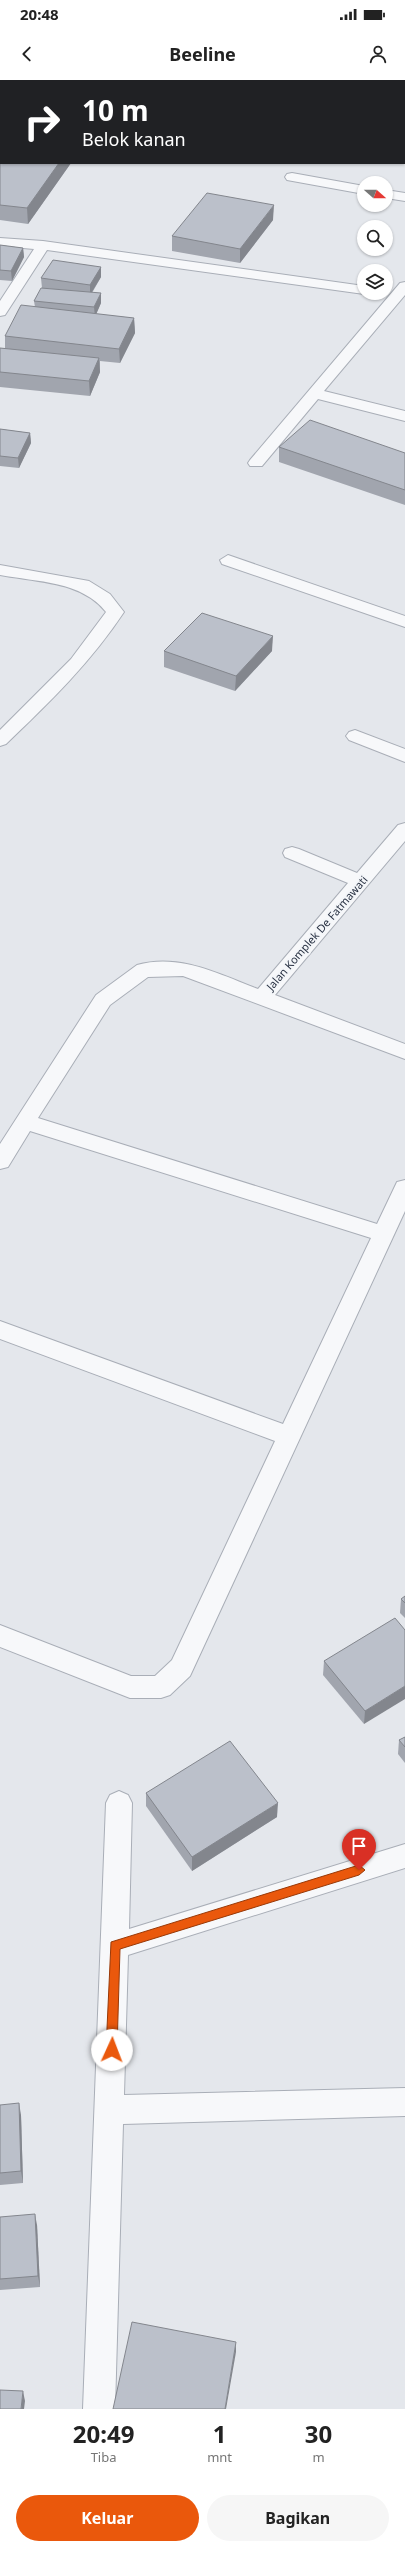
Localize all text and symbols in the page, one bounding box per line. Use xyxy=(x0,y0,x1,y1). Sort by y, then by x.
text: 20:48 xyxy=(20,4,59,24)
text: Beeline xyxy=(169,42,236,66)
icon: back xyxy=(16,43,38,65)
icon: person xyxy=(367,43,389,65)
text: 10 m xyxy=(82,91,149,129)
icon: right xyxy=(16,96,68,148)
text: Belok kanan xyxy=(82,127,186,151)
north arrow xyxy=(357,176,393,212)
map controls xyxy=(357,176,393,300)
button: search xyxy=(357,220,393,256)
button: layers xyxy=(357,264,393,300)
street label: Jalan Komplek De Fatmawati xyxy=(262,872,371,994)
pin xyxy=(342,1829,376,1870)
icon: arrive xyxy=(348,1835,370,1857)
position arrow xyxy=(91,2029,133,2071)
text: 20:49 xyxy=(73,2417,134,2450)
text: 1 xyxy=(213,2417,226,2450)
text: 30 xyxy=(305,2417,332,2450)
text: Tiba xyxy=(91,2448,117,2466)
text: mnt xyxy=(207,2448,232,2466)
text: m xyxy=(312,2448,325,2466)
button: Keluar xyxy=(16,2495,199,2541)
button: Bagikan xyxy=(207,2495,389,2541)

